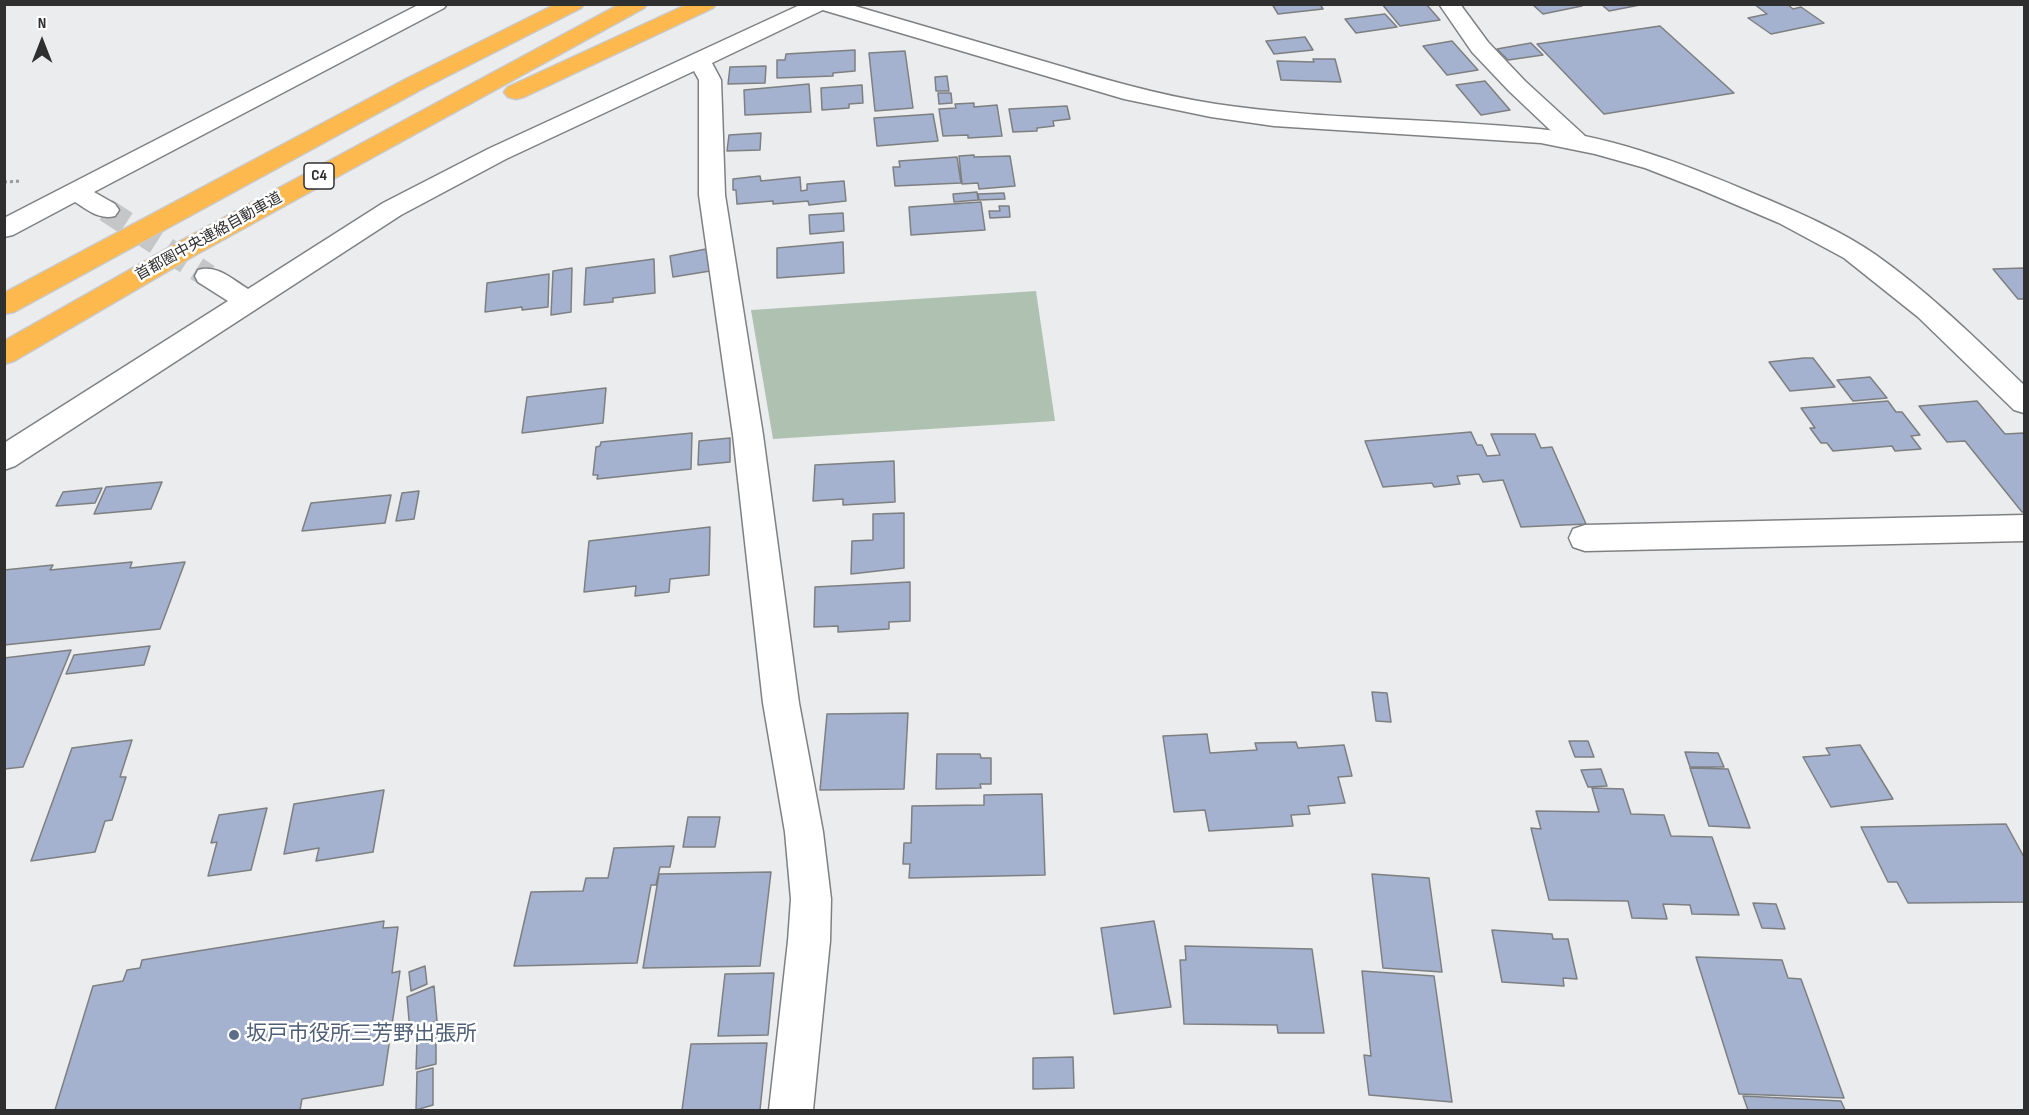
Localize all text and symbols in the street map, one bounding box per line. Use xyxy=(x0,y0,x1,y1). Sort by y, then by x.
north arrow xyxy=(12,12,72,72)
text: N xyxy=(38,14,46,33)
road number: C4 xyxy=(304,163,334,189)
street label: 首都圏中央連絡自動車道 xyxy=(132,189,286,285)
place label: 坂戸市役所三芳野出張所 xyxy=(246,1022,477,1048)
marker: 坂戸市役所三芳野出張所 xyxy=(227,1028,241,1042)

